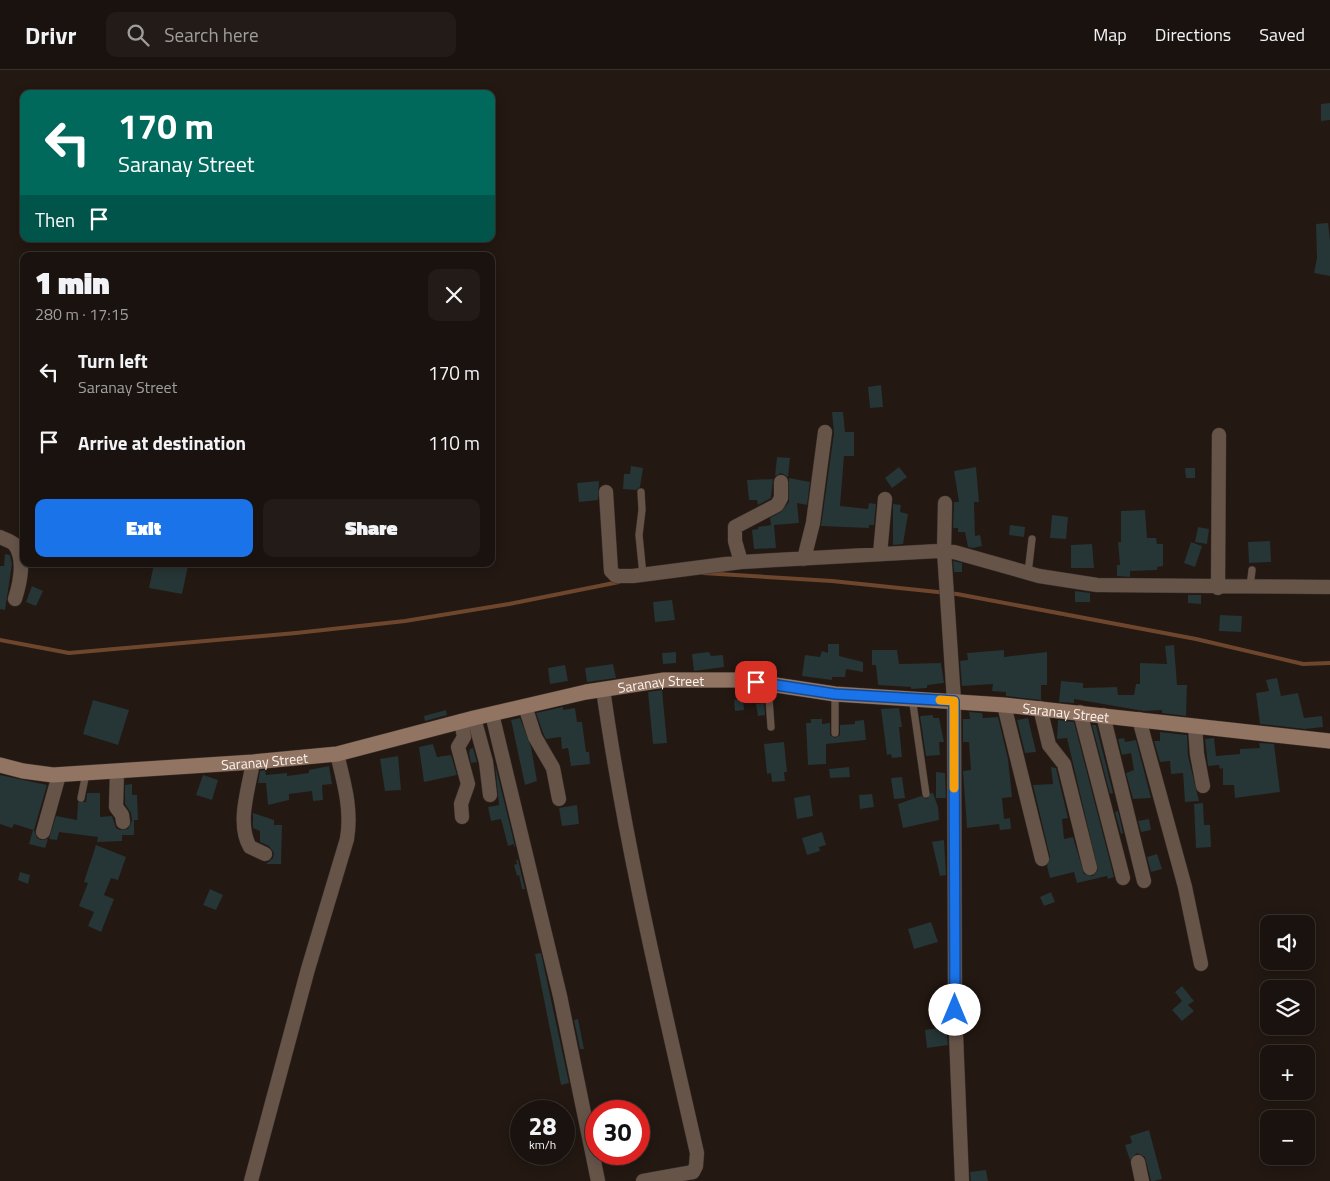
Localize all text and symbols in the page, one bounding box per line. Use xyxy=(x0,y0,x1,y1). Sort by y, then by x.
search box xyxy=(106,12,456,57)
text: Drivr xyxy=(25,17,76,53)
text: Search here xyxy=(164,20,259,49)
icon: search xyxy=(124,21,152,49)
text: Map xyxy=(1093,21,1127,48)
text: Directions xyxy=(1155,21,1231,48)
text: Saved xyxy=(1259,21,1305,48)
text: 170 m xyxy=(118,99,214,153)
icon: left xyxy=(35,110,100,175)
text: Saranay Street xyxy=(118,147,255,181)
text: Then xyxy=(35,205,75,234)
icon: arrive xyxy=(85,205,113,233)
text: 1 min xyxy=(35,260,110,306)
button: close xyxy=(428,269,480,321)
text: 280 m · 17:15 xyxy=(35,302,129,326)
text: Turn left xyxy=(78,346,148,375)
icon: left xyxy=(35,358,63,386)
text: 170 m xyxy=(428,358,480,387)
text: Saranay Street xyxy=(78,375,177,399)
icon: arrive xyxy=(35,428,63,456)
text: Arrive at destination xyxy=(78,428,246,457)
text: 110 m xyxy=(428,428,480,457)
button: Exit xyxy=(35,499,253,557)
button: Share xyxy=(263,499,480,557)
pin xyxy=(735,661,777,703)
icon: arrive xyxy=(742,668,770,696)
street label: Saranay Street xyxy=(616,669,704,698)
street label: Saranay Street xyxy=(1021,697,1110,727)
street label: Saranay Street xyxy=(220,746,309,775)
map controls xyxy=(1260,915,1315,1165)
button: sound xyxy=(1260,915,1315,970)
button: layers xyxy=(1260,980,1315,1035)
position arrow xyxy=(928,983,980,1035)
button: + xyxy=(1260,1045,1315,1100)
speed limit sign: 30 xyxy=(585,1100,650,1165)
text: 28 xyxy=(528,1107,557,1145)
button: − xyxy=(1260,1110,1315,1165)
text: km/h xyxy=(529,1135,556,1154)

